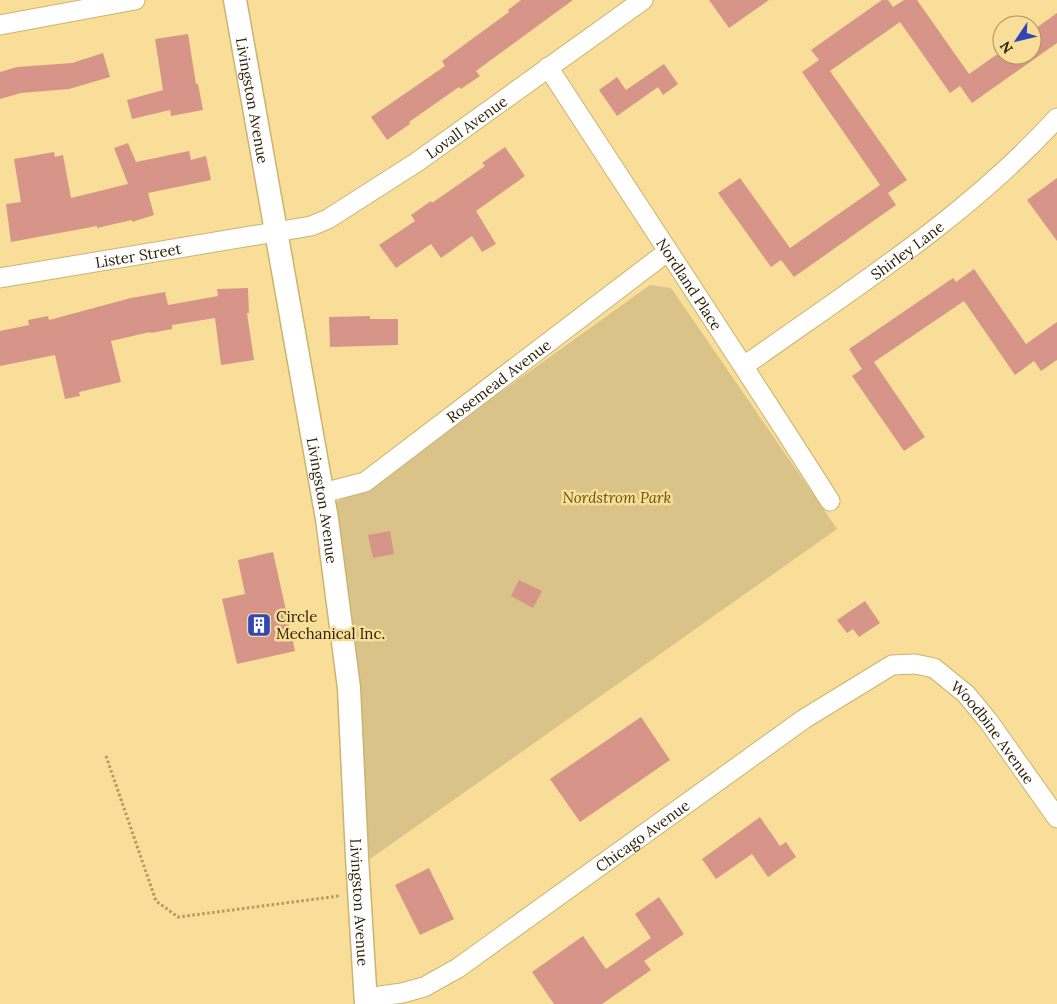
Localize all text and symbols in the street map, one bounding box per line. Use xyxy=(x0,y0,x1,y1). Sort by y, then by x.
north arrow xyxy=(992,15,1042,65)
street label: Livingston Avenue xyxy=(232,36,273,165)
text: N xyxy=(996,38,1017,57)
street label: Lovall Avenue xyxy=(422,91,511,162)
street label: Shirley Lane xyxy=(867,217,947,283)
street label: Nordland Place xyxy=(653,234,727,334)
street label: Lister Street xyxy=(94,238,183,271)
street label: Rosemead Avenue xyxy=(442,335,554,426)
street label: Livingston Avenue xyxy=(303,436,342,565)
park label: Nordstrom Park xyxy=(563,488,672,507)
place label: Circle Mechanical Inc. xyxy=(276,607,385,643)
building icon: Circle Mechanical Inc. xyxy=(246,612,272,638)
street label: Woodbine Avenue xyxy=(947,676,1039,787)
street label: Chicago Avenue xyxy=(591,795,693,876)
street label: Livingston Avenue xyxy=(347,838,373,967)

